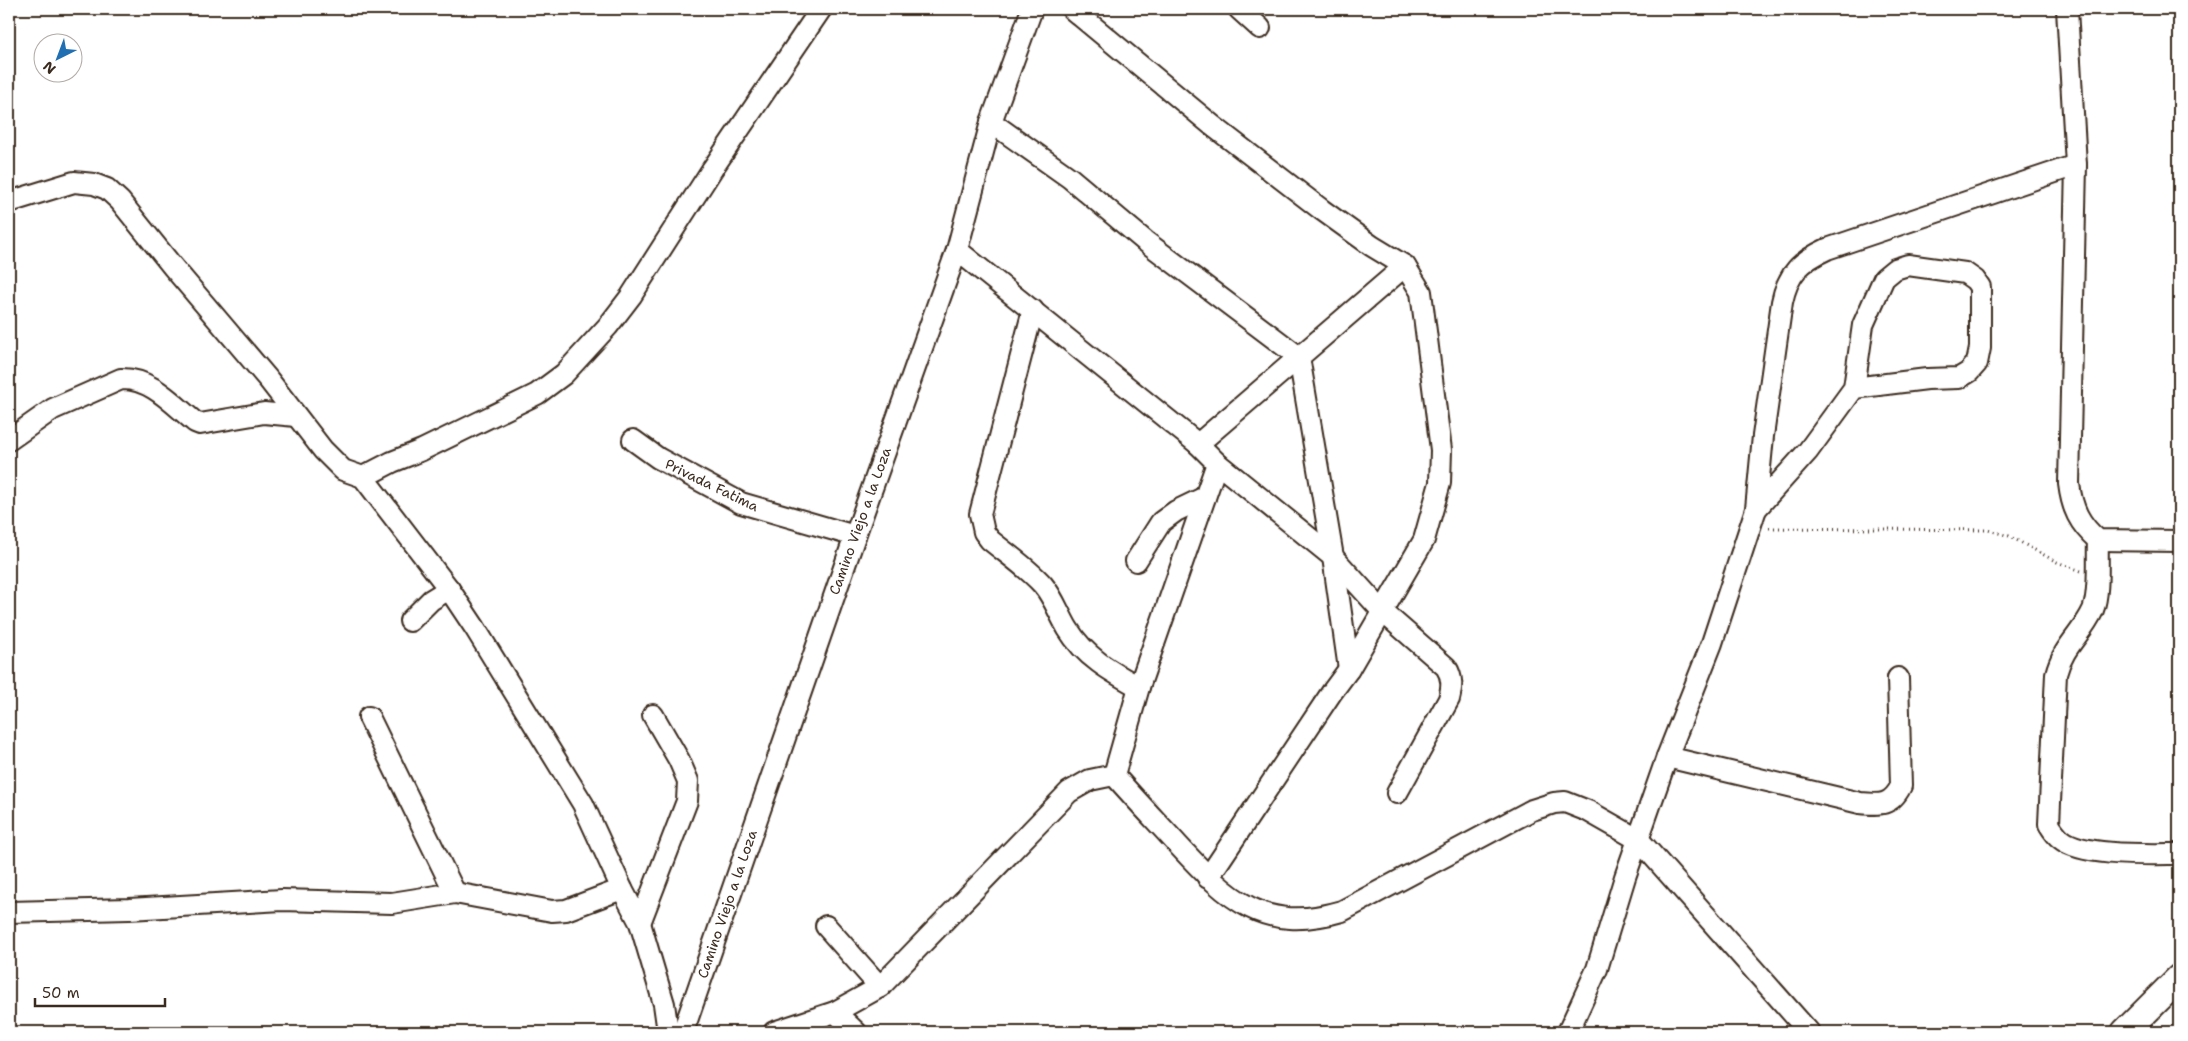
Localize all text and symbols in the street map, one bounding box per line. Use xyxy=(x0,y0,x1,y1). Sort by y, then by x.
north arrow xyxy=(32,32,82,82)
text: N xyxy=(39,57,59,78)
street label: Camino Viejo a la Loza xyxy=(825,444,895,597)
street label: Privada Fatima xyxy=(662,455,762,516)
street label: Camino Viejo a la Loza xyxy=(693,827,761,981)
scale bar xyxy=(35,976,165,1008)
text: 50 m xyxy=(42,983,80,1003)

